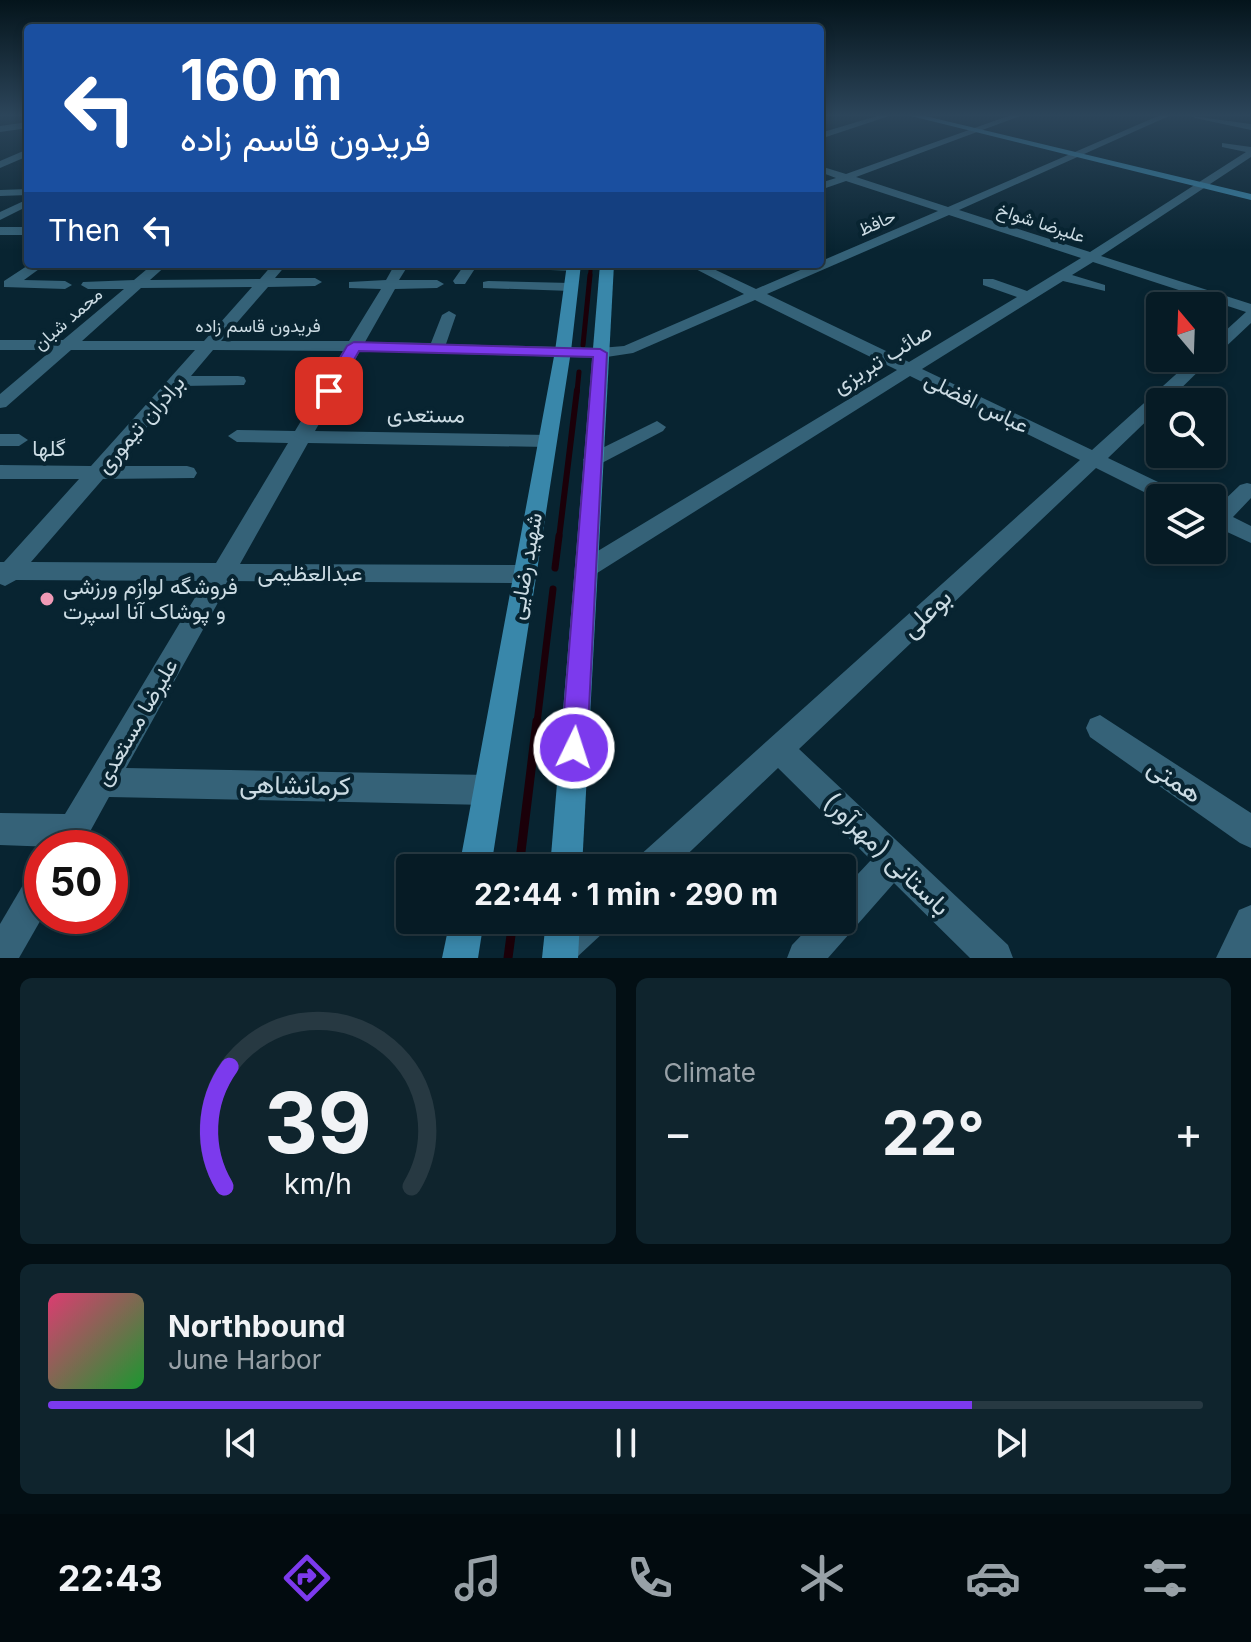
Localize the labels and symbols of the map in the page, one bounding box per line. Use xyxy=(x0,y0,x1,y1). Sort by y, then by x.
street label: علیرضا شواخ xyxy=(994,198,1088,248)
street label: حافظ xyxy=(855,205,899,240)
street label: محمد شبان xyxy=(29,283,106,354)
north arrow xyxy=(1146,292,1226,372)
street label: فریدون قاسم زاده xyxy=(195,315,321,338)
street label: صائب تبریزی xyxy=(828,317,937,400)
pin xyxy=(295,357,363,425)
street label: عباس افضلی xyxy=(920,366,1033,439)
street label: برادران تیموری xyxy=(90,370,190,479)
street label: مستعدی xyxy=(387,400,465,429)
street label: گلها xyxy=(32,435,66,462)
street label: شهید رضایی xyxy=(503,510,548,622)
street label: عبدالعظیمی xyxy=(258,560,362,587)
place label: فروشگه لوازم ورزشی و پوشاک آنا اسپرت xyxy=(63,573,238,626)
street label: بوعلی xyxy=(894,582,958,644)
marker: فروشگه لوازم ورزشی و پوشاک آنا اسپرت xyxy=(38,590,56,608)
street label: علیرضا مستعدی xyxy=(89,654,184,791)
position arrow xyxy=(532,706,616,790)
street label: همتی xyxy=(1142,750,1208,810)
street label: کرمانشاهی xyxy=(239,768,351,802)
street label: باستانی (مهرآور) xyxy=(817,786,957,922)
speed limit sign: 50 xyxy=(24,830,128,934)

